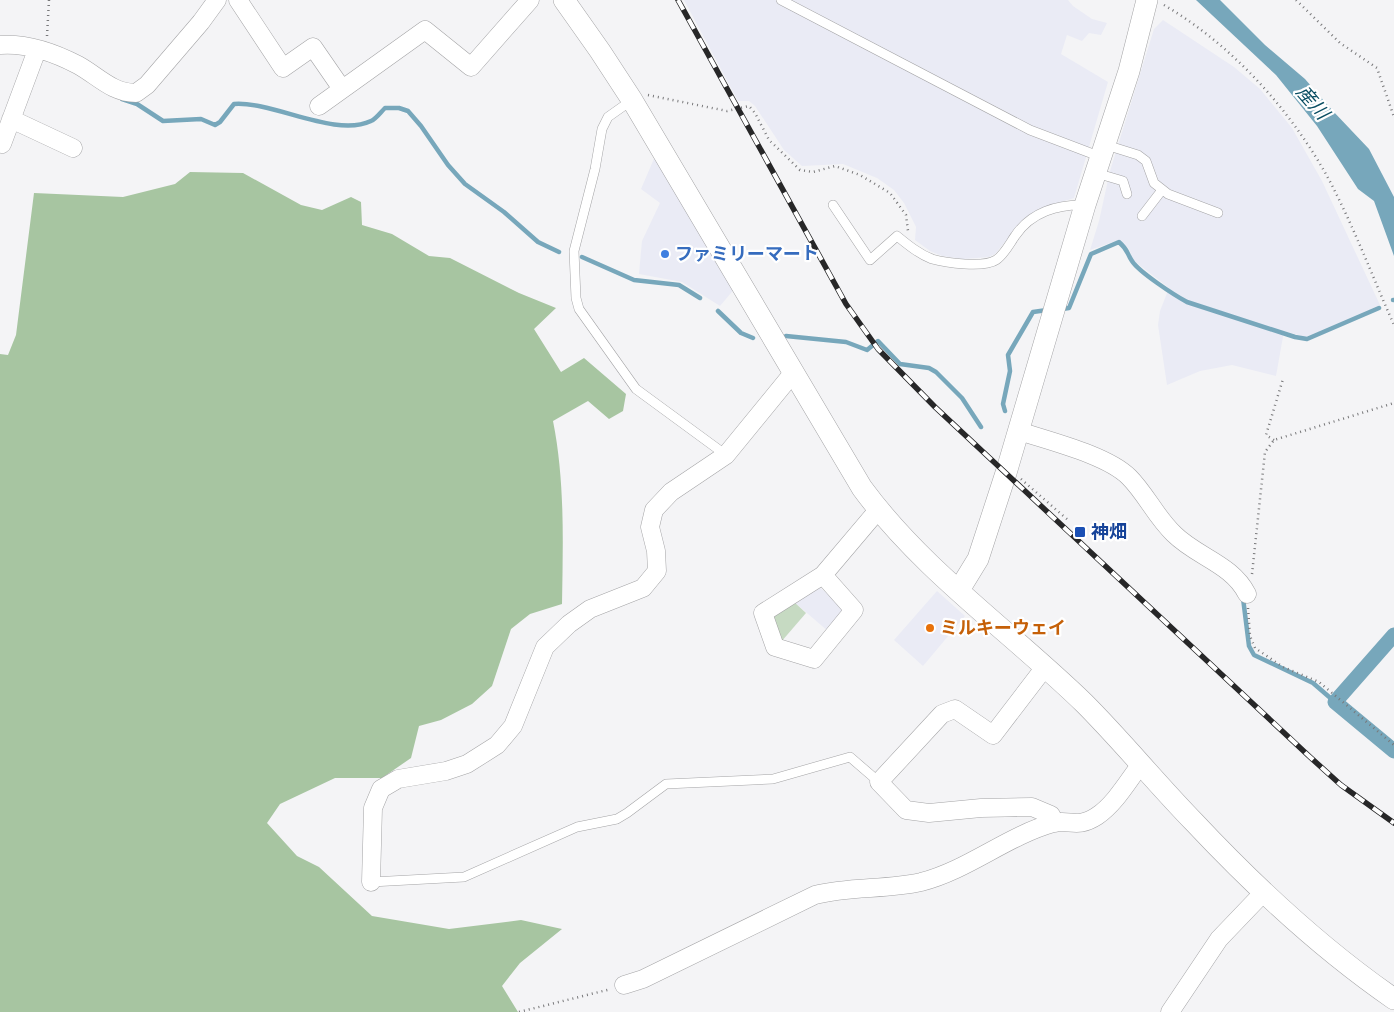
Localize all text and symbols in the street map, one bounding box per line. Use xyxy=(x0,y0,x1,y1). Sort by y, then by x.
water label: 産川 xyxy=(1291,80,1336,126)
place label: ファミリーマート xyxy=(675,242,819,266)
marker: ファミリーマート xyxy=(659,248,671,260)
place label: 神畑 xyxy=(1091,520,1127,544)
marker: 神畑 xyxy=(1073,525,1087,539)
place label: ミルキーウェイ xyxy=(940,616,1066,640)
marker: ミルキーウェイ xyxy=(924,622,936,634)

